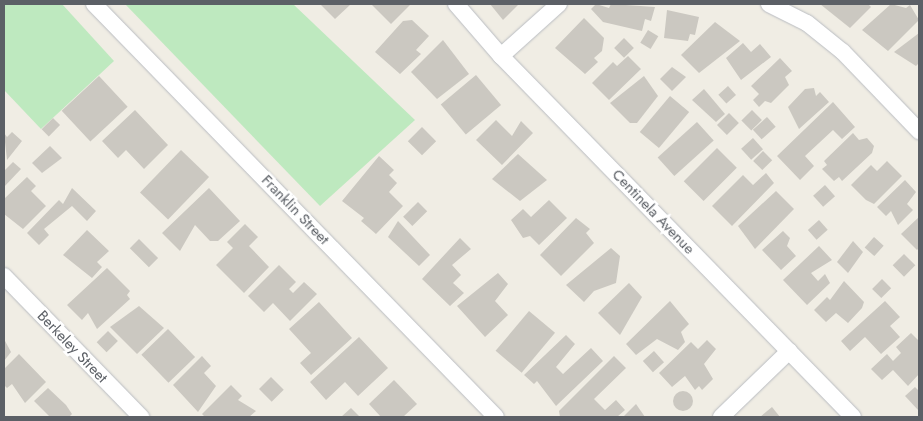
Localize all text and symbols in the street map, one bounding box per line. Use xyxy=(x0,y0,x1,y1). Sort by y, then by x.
street label: Centinela Avenue xyxy=(608,166,698,258)
street label: Franklin Street xyxy=(257,172,333,248)
street label: Berkeley Street xyxy=(33,307,111,387)

